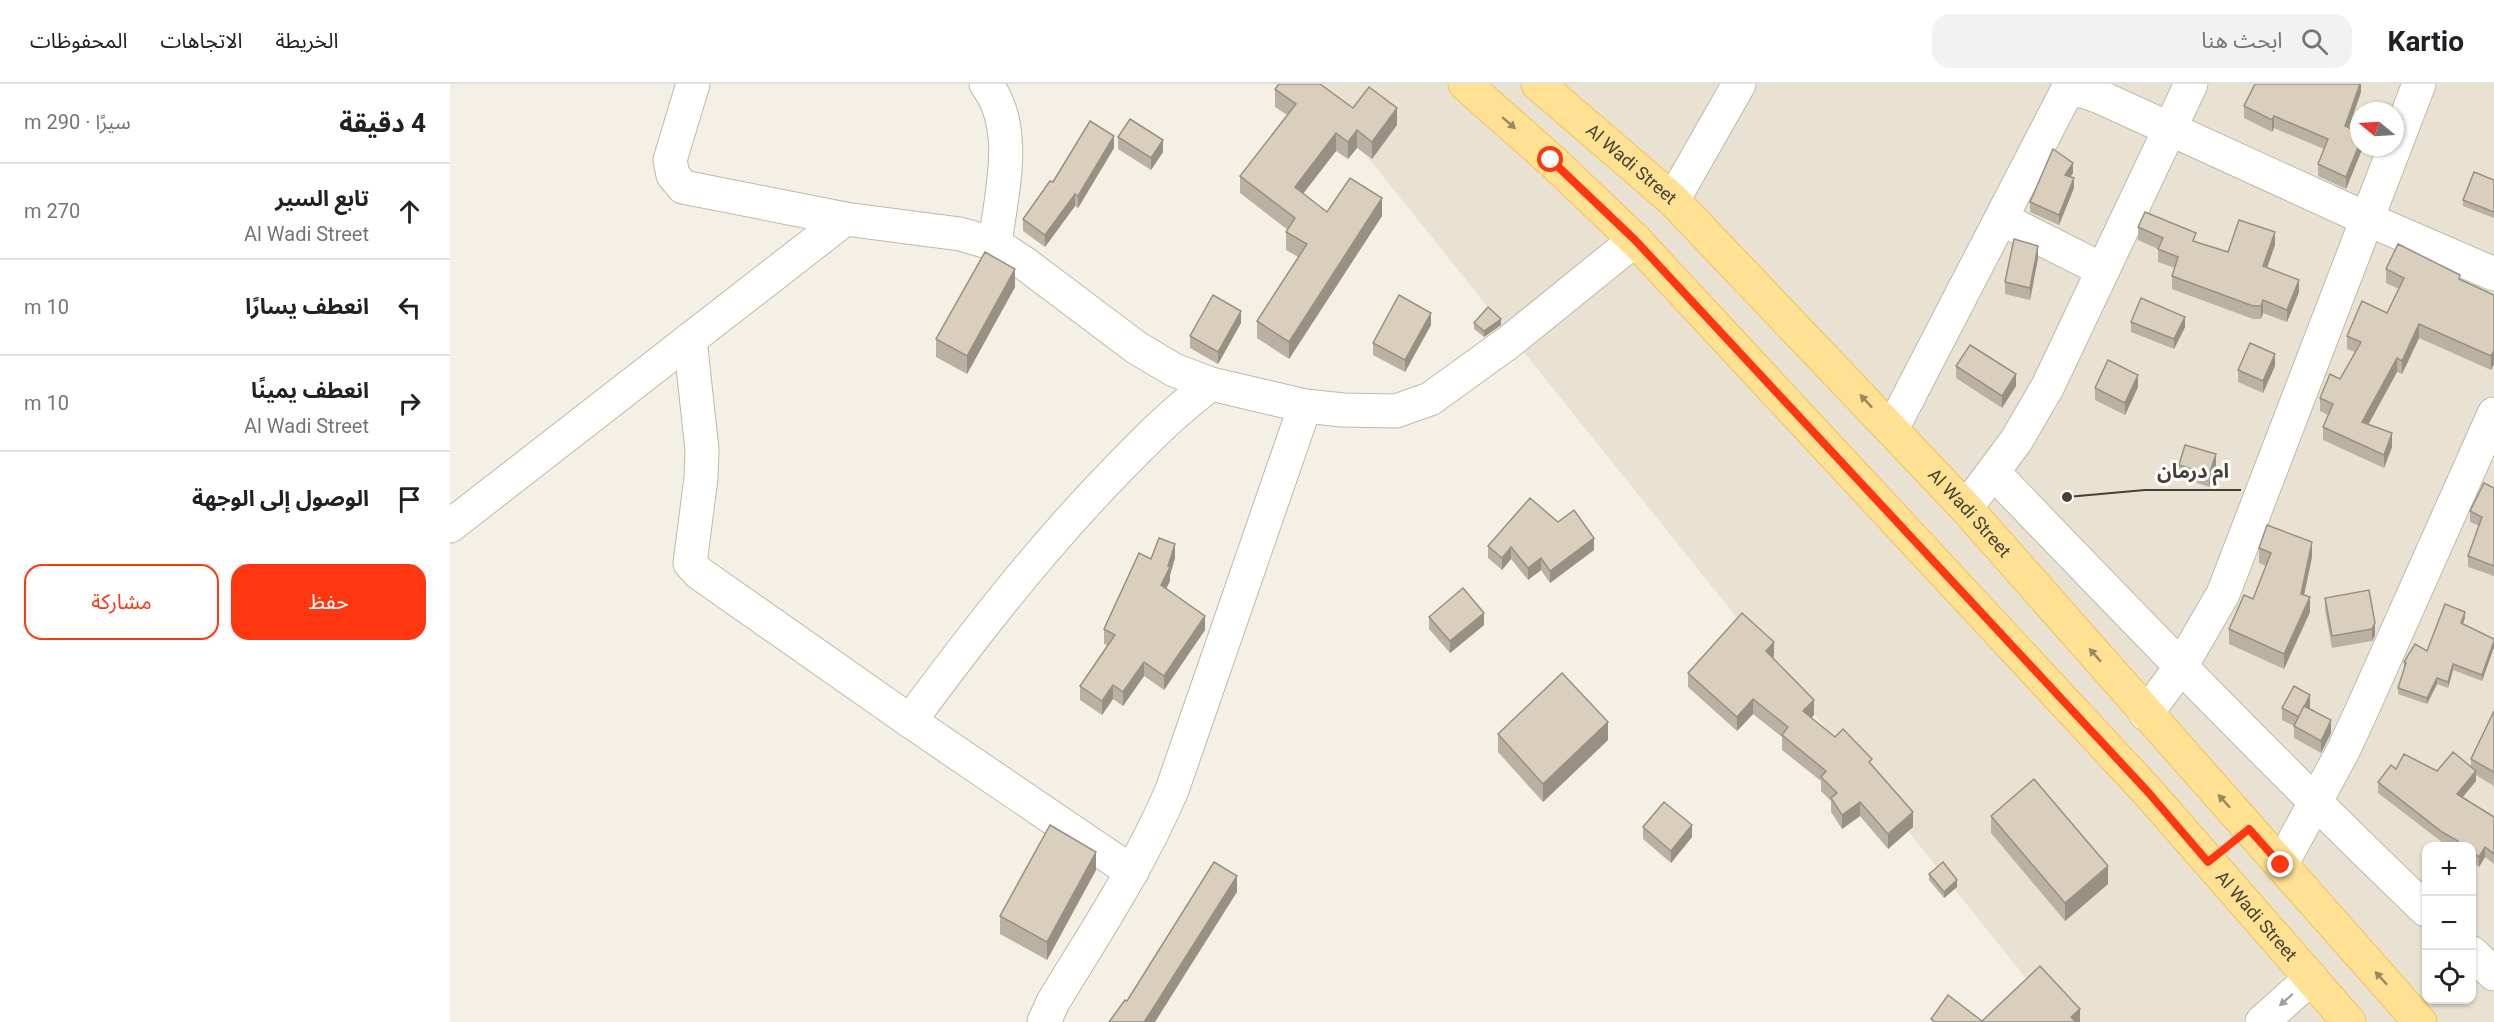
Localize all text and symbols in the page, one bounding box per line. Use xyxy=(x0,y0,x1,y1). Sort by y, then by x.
search box xyxy=(1932,14,2352,68)
icon: search xyxy=(2298,25,2331,58)
text: Kartio xyxy=(2388,25,2464,58)
text: ابحث هنا xyxy=(2201,28,2283,53)
text: المحفوظات xyxy=(30,29,127,53)
text: الاتجاهات xyxy=(160,29,242,53)
text: الخريطة xyxy=(275,29,338,53)
north arrow xyxy=(2350,102,2404,156)
text: 4 دقيقة xyxy=(339,108,426,138)
text: سيرًا · 290 m xyxy=(24,110,131,134)
one-way arrow xyxy=(1501,116,1516,130)
street label: Al Wadi Street xyxy=(1582,119,1681,209)
route start xyxy=(1537,146,1563,172)
text: تابع السير xyxy=(275,186,369,211)
icon: ahead xyxy=(393,195,426,228)
text: 270 m xyxy=(24,199,80,223)
text: Al Wadi Street xyxy=(244,222,369,246)
icon: left xyxy=(393,291,426,324)
text: انعطف يسارًا xyxy=(245,294,369,319)
text: 10 m xyxy=(24,295,69,319)
text: انعطف يمينًا xyxy=(251,378,369,403)
icon: right xyxy=(393,387,426,420)
text: 10 m xyxy=(24,391,69,415)
one-way arrow xyxy=(1859,395,1873,409)
text: Al Wadi Street xyxy=(244,414,369,438)
callout: ام درمان xyxy=(2145,452,2241,490)
text: ام درمان xyxy=(2157,459,2229,486)
street label: Al Wadi Street xyxy=(1924,464,2016,561)
icon: arrive xyxy=(393,483,426,516)
text: الوصول إلى الوجهة xyxy=(192,486,369,511)
button: مشاركة xyxy=(24,564,219,640)
button: حفظ xyxy=(231,564,426,640)
one-way arrow xyxy=(2088,647,2101,663)
one-way arrow xyxy=(2218,794,2231,809)
map controls xyxy=(2422,842,2476,1004)
button: + xyxy=(2422,842,2476,896)
route end xyxy=(2267,851,2293,877)
street label: Al Wadi Street xyxy=(2212,866,2302,965)
button: − xyxy=(2422,896,2476,950)
button: locate xyxy=(2422,950,2476,1004)
one-way arrow xyxy=(2375,971,2388,986)
one-way arrow xyxy=(2279,993,2294,1006)

